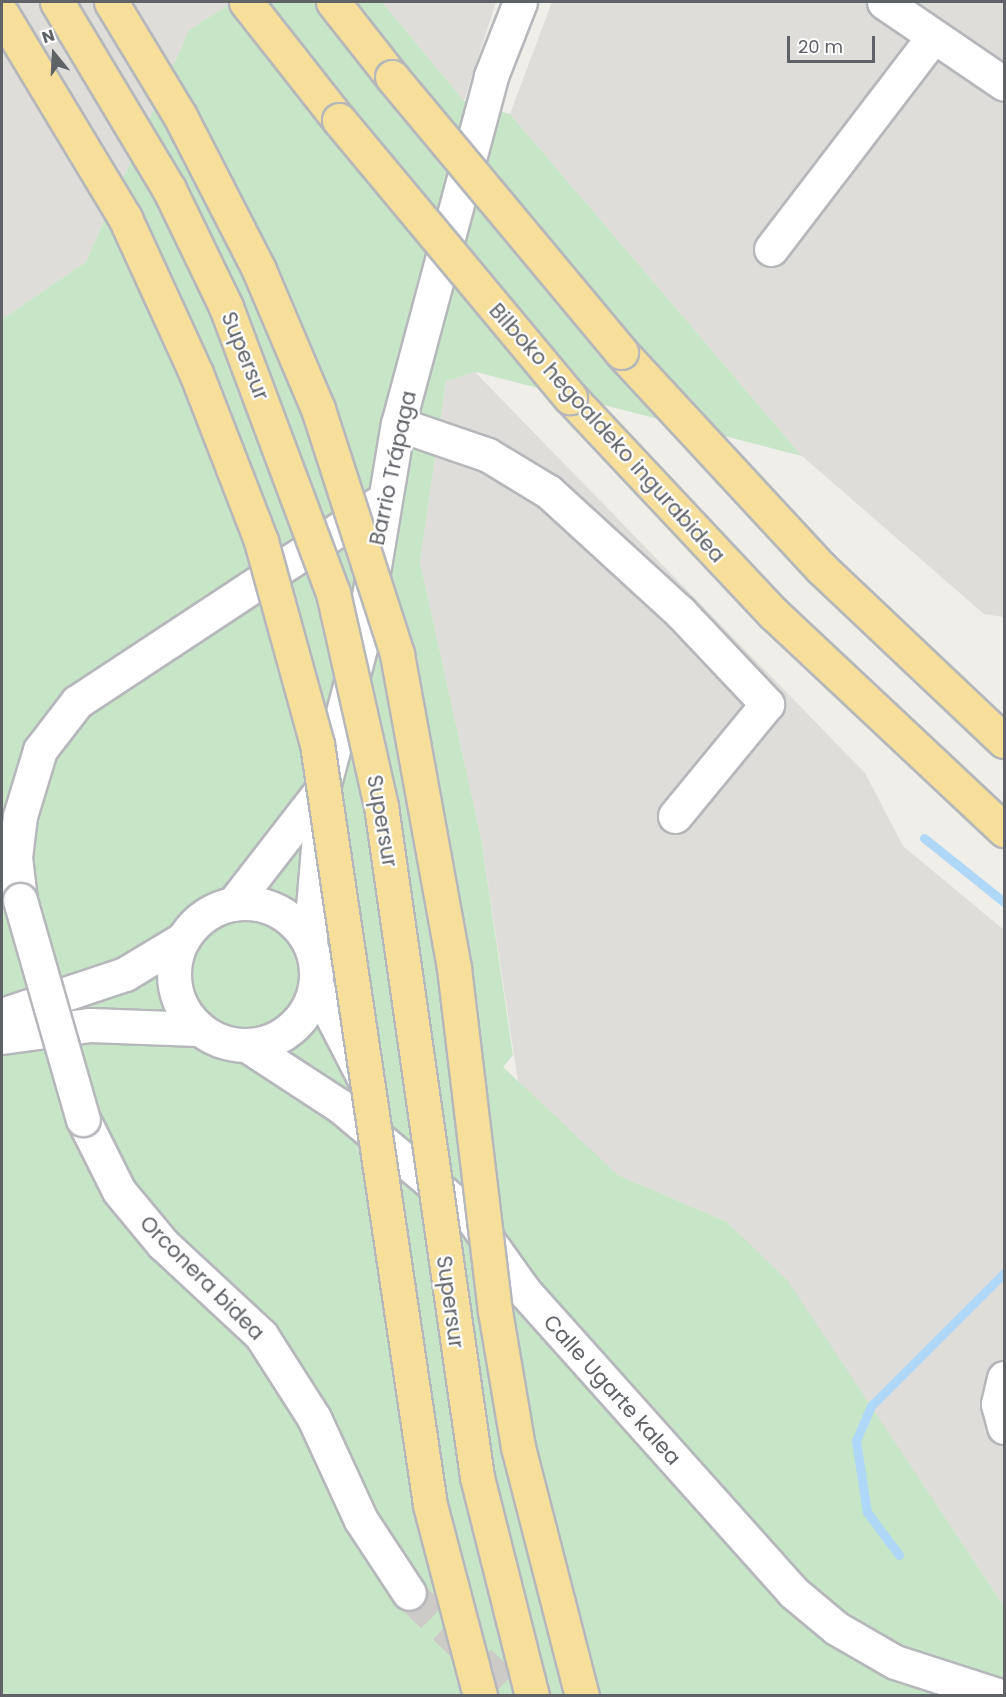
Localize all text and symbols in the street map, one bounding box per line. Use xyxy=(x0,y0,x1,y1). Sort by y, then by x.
north arrow xyxy=(24,24,84,84)
text: N xyxy=(39,24,58,49)
scale bar xyxy=(790,24,878,62)
text: 20 m xyxy=(798,34,843,59)
street label: Bilboko hegoaldeko ingurabidea xyxy=(484,298,730,568)
street label: Supersur xyxy=(216,308,274,404)
street label: Barrio Trápaga xyxy=(364,389,422,547)
street label: Supersur xyxy=(362,773,402,869)
street label: Orconera bidea xyxy=(135,1211,269,1345)
street label: Supersur xyxy=(431,1254,469,1350)
street label: Calle Ugarte kalea xyxy=(538,1310,686,1470)

